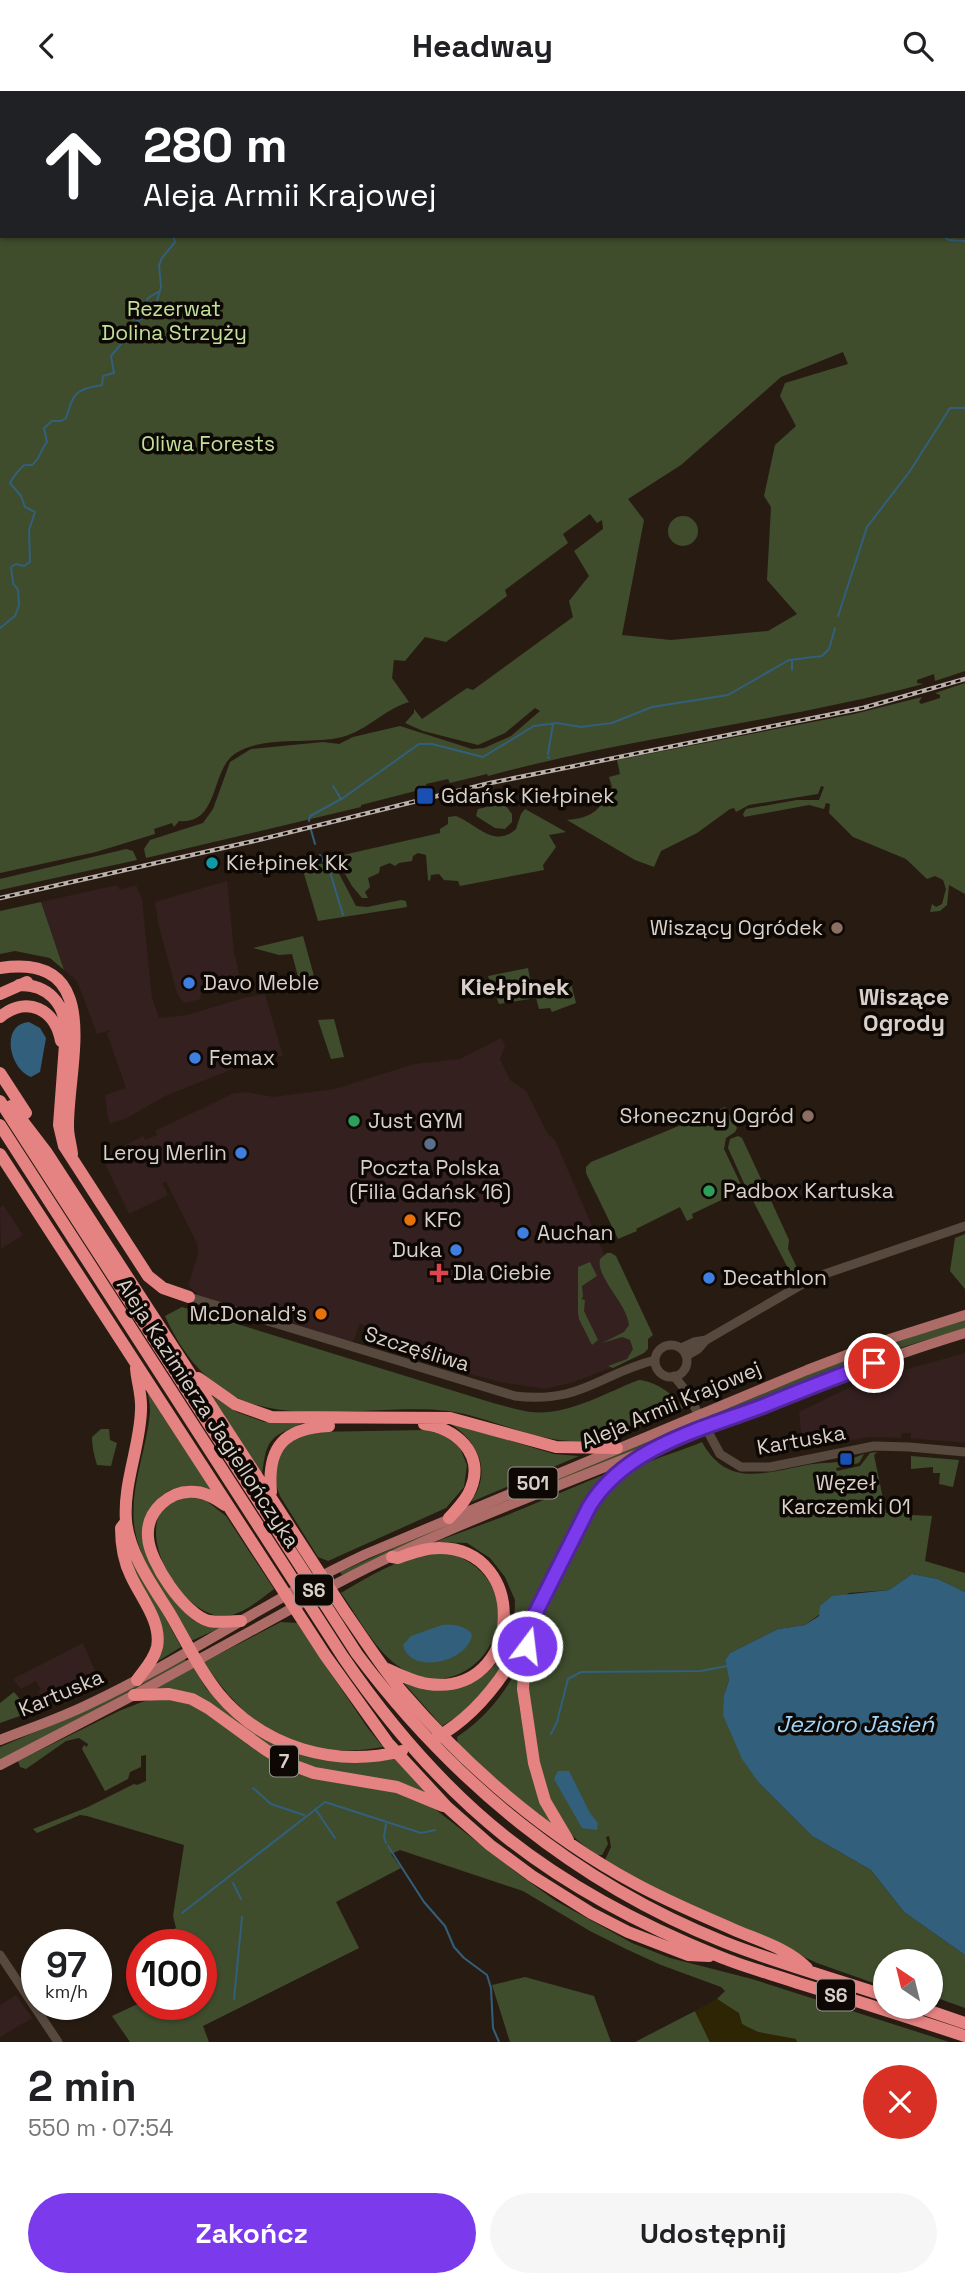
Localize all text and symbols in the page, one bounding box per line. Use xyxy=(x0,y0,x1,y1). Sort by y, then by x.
text: Headway xyxy=(412,26,553,66)
icon: back xyxy=(28,27,66,65)
icon: search xyxy=(899,27,937,65)
text: 280 m xyxy=(143,114,288,176)
icon: ahead xyxy=(28,119,119,210)
text: Aleja Armii Krajowej xyxy=(143,175,437,215)
park label: Rezerwat Dolina Strzyży xyxy=(101,295,247,346)
park label: Oliwa Forests xyxy=(141,430,275,457)
place label: Gdańsk Kiełpinek xyxy=(441,782,615,809)
marker: Gdańsk Kiełpinek xyxy=(415,786,435,806)
place label: Kiełpinek Kk xyxy=(226,849,349,876)
marker: Kiełpinek Kk xyxy=(204,855,220,871)
place label: Wiszący Ogródek xyxy=(650,914,823,941)
marker: Wiszący Ogródek xyxy=(829,920,845,936)
place label: Davo Meble xyxy=(203,969,319,996)
district label: Kiełpinek xyxy=(460,971,570,1002)
marker: Davo Meble xyxy=(181,975,197,991)
district label: Wiszące Ogrody xyxy=(859,982,949,1038)
place label: Femax xyxy=(209,1044,275,1071)
marker: Femax xyxy=(187,1050,203,1066)
place label: Słoneczny Ogród xyxy=(619,1102,794,1129)
place label: Just GYM xyxy=(368,1107,463,1134)
marker: Słoneczny Ogród xyxy=(800,1108,816,1124)
marker: Just GYM xyxy=(346,1113,362,1129)
marker: Poczta Polska (Filia Gdańsk 16) xyxy=(422,1136,438,1152)
place label: Leroy Merlin xyxy=(103,1139,227,1166)
marker: Leroy Merlin xyxy=(233,1145,249,1161)
place label: Poczta Polska (Filia Gdańsk 16) xyxy=(349,1154,511,1205)
place label: Padbox Kartuska xyxy=(723,1177,894,1204)
marker: Padbox Kartuska xyxy=(701,1183,717,1199)
place label: KFC xyxy=(424,1206,461,1233)
marker: KFC xyxy=(402,1212,418,1228)
place label: Auchan xyxy=(537,1219,613,1246)
marker: Auchan xyxy=(515,1225,531,1241)
place label: Duka xyxy=(392,1236,442,1263)
marker: Duka xyxy=(448,1242,464,1258)
place label: Dla Ciebie xyxy=(453,1259,552,1286)
place label: Decathlon xyxy=(723,1264,827,1291)
marker: Dla Ciebie xyxy=(431,1265,447,1281)
marker: Decathlon xyxy=(701,1270,717,1286)
street label: Aleja Kazimierza Jagiellończyka xyxy=(111,1273,306,1553)
place label: McDonald's xyxy=(189,1300,307,1327)
marker: McDonald's xyxy=(313,1306,329,1322)
street label: Szczęśliwa xyxy=(361,1320,473,1377)
pin xyxy=(844,1333,904,1393)
icon: arrive xyxy=(855,1344,893,1382)
street label: Aleja Armii Krajowej xyxy=(577,1354,765,1455)
street label: Kartuska xyxy=(754,1418,847,1461)
marker: Węzeł Karczemki 01 xyxy=(838,1451,854,1467)
road number: 501 xyxy=(508,1467,558,1499)
place label: Węzeł Karczemki 01 xyxy=(781,1469,911,1520)
road number: S6 xyxy=(295,1575,333,1605)
position arrow xyxy=(490,1609,564,1683)
street label: Kartuska xyxy=(14,1663,107,1722)
water label: Jezioro Jasień xyxy=(776,1709,935,1739)
road number: 7 xyxy=(270,1745,298,1777)
speed limit sign: 100 xyxy=(126,1929,217,2020)
text: 97 xyxy=(46,1943,87,1987)
north arrow xyxy=(873,1949,943,2019)
map controls xyxy=(873,1949,943,2019)
road number: S6 xyxy=(817,1979,855,2011)
text: km/h xyxy=(45,1980,88,2003)
text: 2 min xyxy=(28,2060,137,2113)
button: close xyxy=(863,2065,937,2139)
text: 550 m · 07:54 xyxy=(28,2113,173,2143)
button: Zakończ xyxy=(28,2193,476,2273)
button: Udostępnij xyxy=(490,2193,937,2273)

